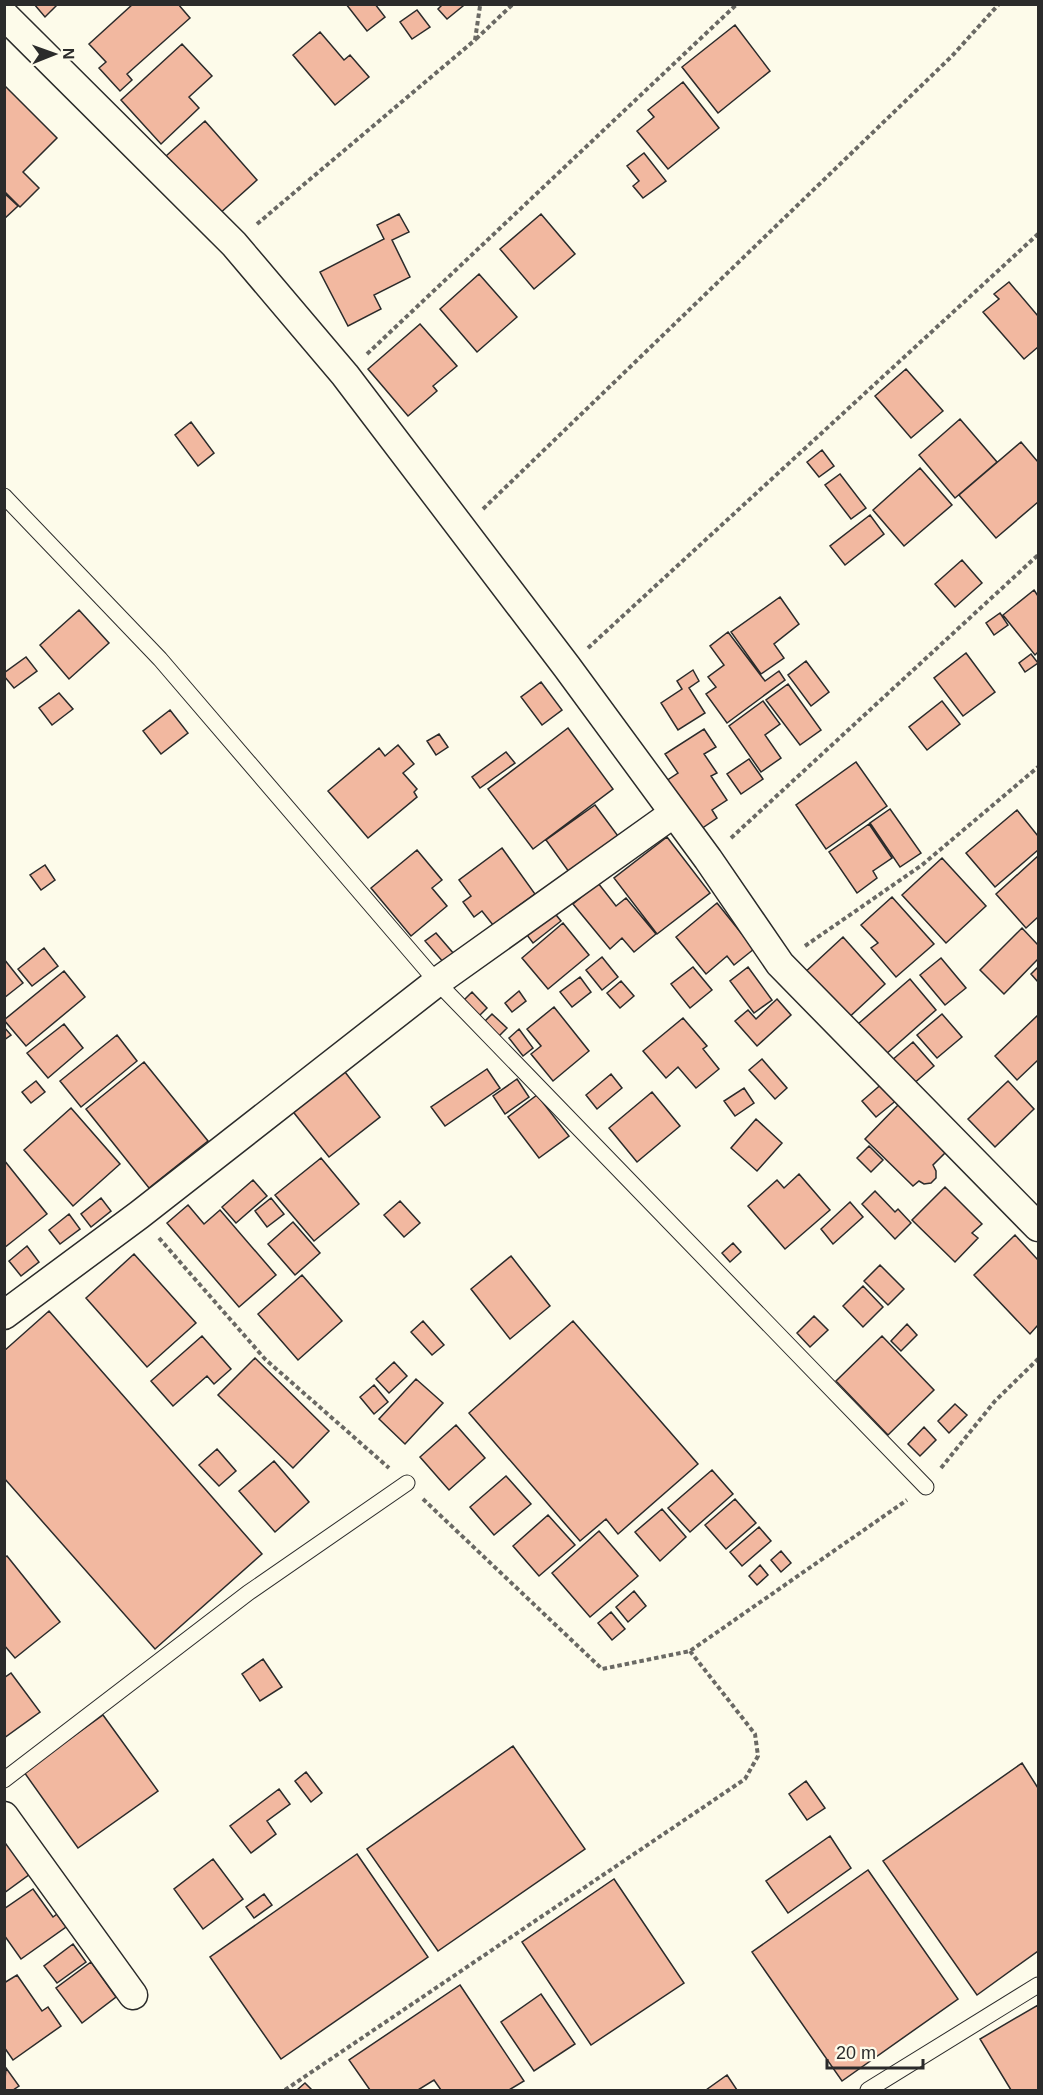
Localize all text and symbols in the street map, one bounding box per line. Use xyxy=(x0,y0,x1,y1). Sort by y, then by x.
north arrow xyxy=(24,24,84,84)
text: N xyxy=(60,48,77,60)
scale bar xyxy=(827,2032,923,2070)
text: 20 m xyxy=(836,2043,876,2063)

